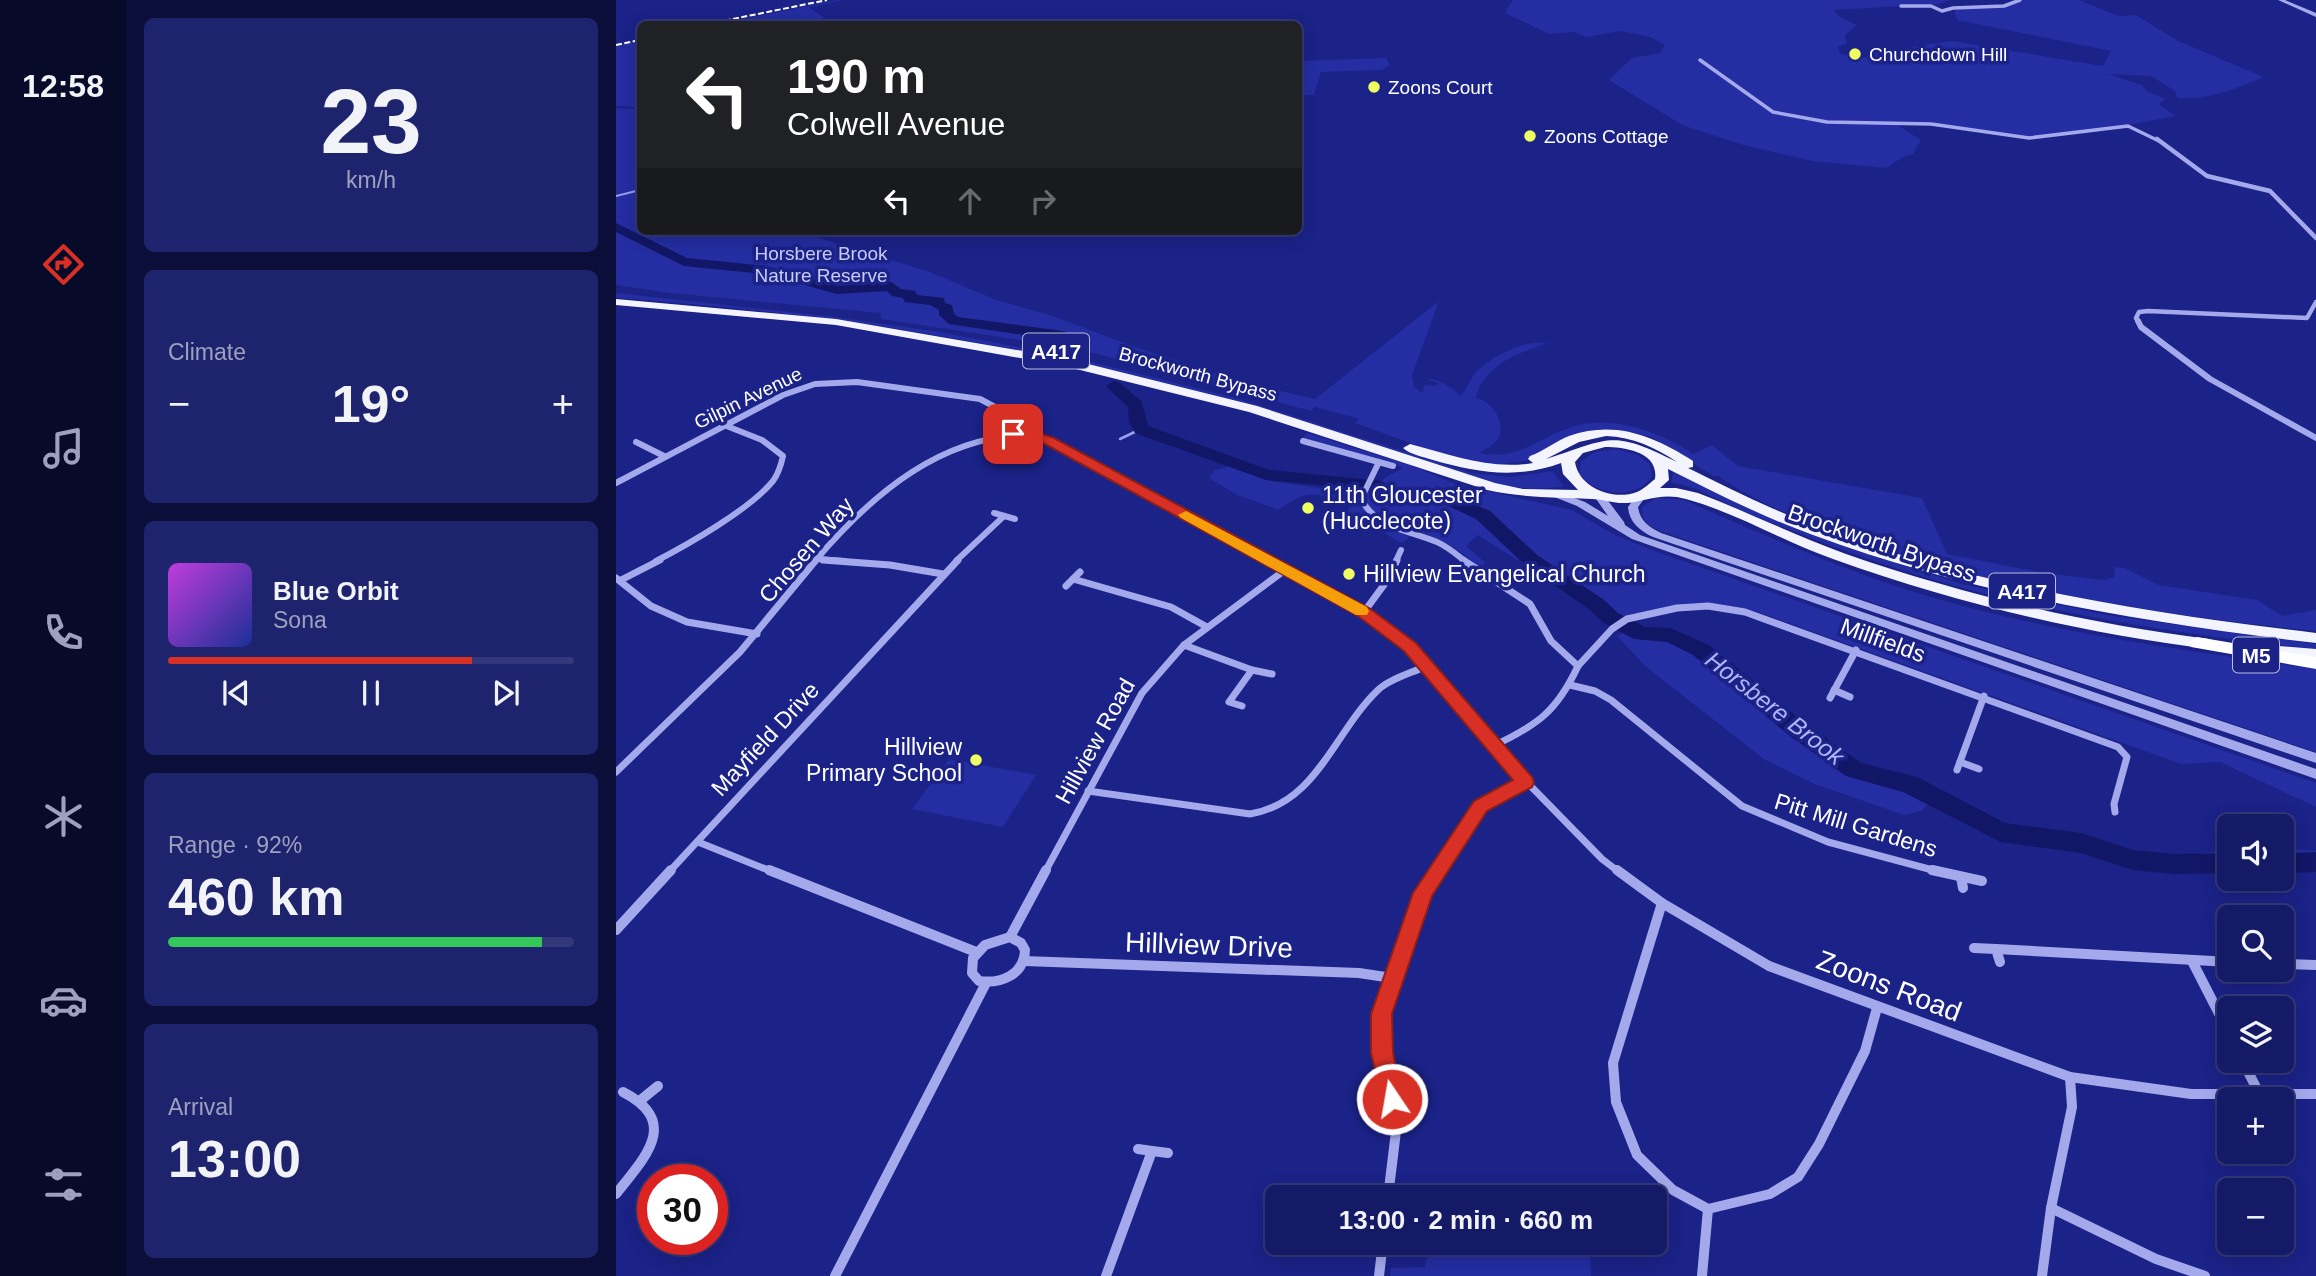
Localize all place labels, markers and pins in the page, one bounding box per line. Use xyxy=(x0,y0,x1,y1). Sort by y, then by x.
place label: Churchdown Hill xyxy=(1869,44,2007,65)
marker: Churchdown Hill xyxy=(1847,46,1863,62)
place label: Zoons Court xyxy=(1388,77,1493,98)
marker: Zoons Court xyxy=(1366,79,1382,95)
place label: Zoons Cottage xyxy=(1544,126,1669,147)
marker: Zoons Cottage xyxy=(1522,128,1538,144)
pin xyxy=(983,404,1043,464)
place label: 11th Gloucester (Hucclecote) xyxy=(1322,482,1483,534)
marker: 11th Gloucester (Hucclecote) xyxy=(1300,500,1316,516)
place label: Hillview Evangelical Church xyxy=(1363,561,1646,587)
marker: Hillview Evangelical Church xyxy=(1341,566,1357,582)
place label: Hillview Primary School xyxy=(806,734,962,786)
marker: Hillview Primary School xyxy=(968,752,984,768)

